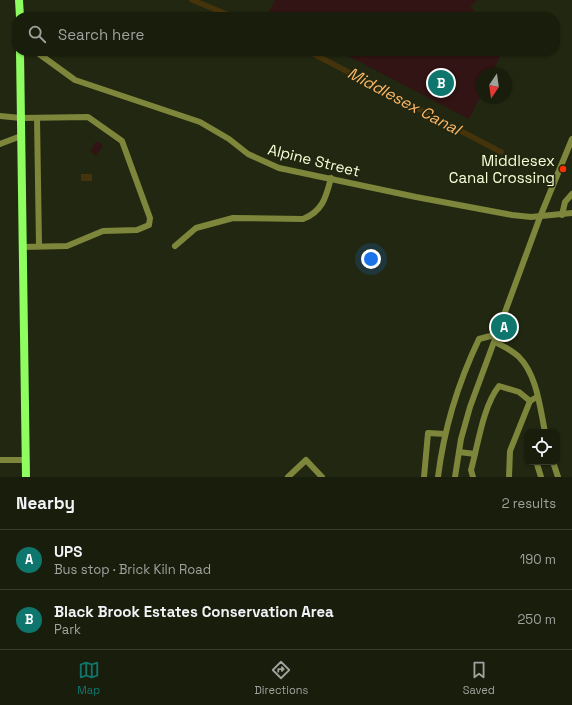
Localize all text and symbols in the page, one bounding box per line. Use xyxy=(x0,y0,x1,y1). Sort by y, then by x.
search box xyxy=(12,12,560,56)
icon: search xyxy=(26,23,48,45)
text: Search here xyxy=(58,25,144,44)
water label: Middlesex Canal xyxy=(344,62,466,141)
pin: B xyxy=(428,68,454,98)
north arrow xyxy=(476,68,512,104)
street label: Alpine Street xyxy=(266,139,362,181)
place label: Middlesex Canal Crossing xyxy=(449,151,555,187)
marker: Middlesex Canal Crossing xyxy=(558,164,568,174)
your location xyxy=(361,249,381,269)
pin: A xyxy=(491,312,517,342)
map controls xyxy=(524,429,560,465)
button: locate xyxy=(524,429,560,465)
text: Nearby xyxy=(16,492,75,514)
text: 2 results xyxy=(502,495,556,512)
text: UPS xyxy=(54,542,82,561)
text: A xyxy=(25,551,33,568)
text: 190 m xyxy=(520,551,556,568)
text: Bus stop · Brick Kiln Road xyxy=(54,561,211,578)
text: Black Brook Estates Conservation Area xyxy=(54,602,334,621)
text: B xyxy=(25,611,33,628)
text: 250 m xyxy=(518,611,556,628)
text: Park xyxy=(54,621,81,638)
tab: Map xyxy=(77,659,100,697)
tab: Directions xyxy=(254,659,308,697)
tab: Saved xyxy=(463,659,495,697)

